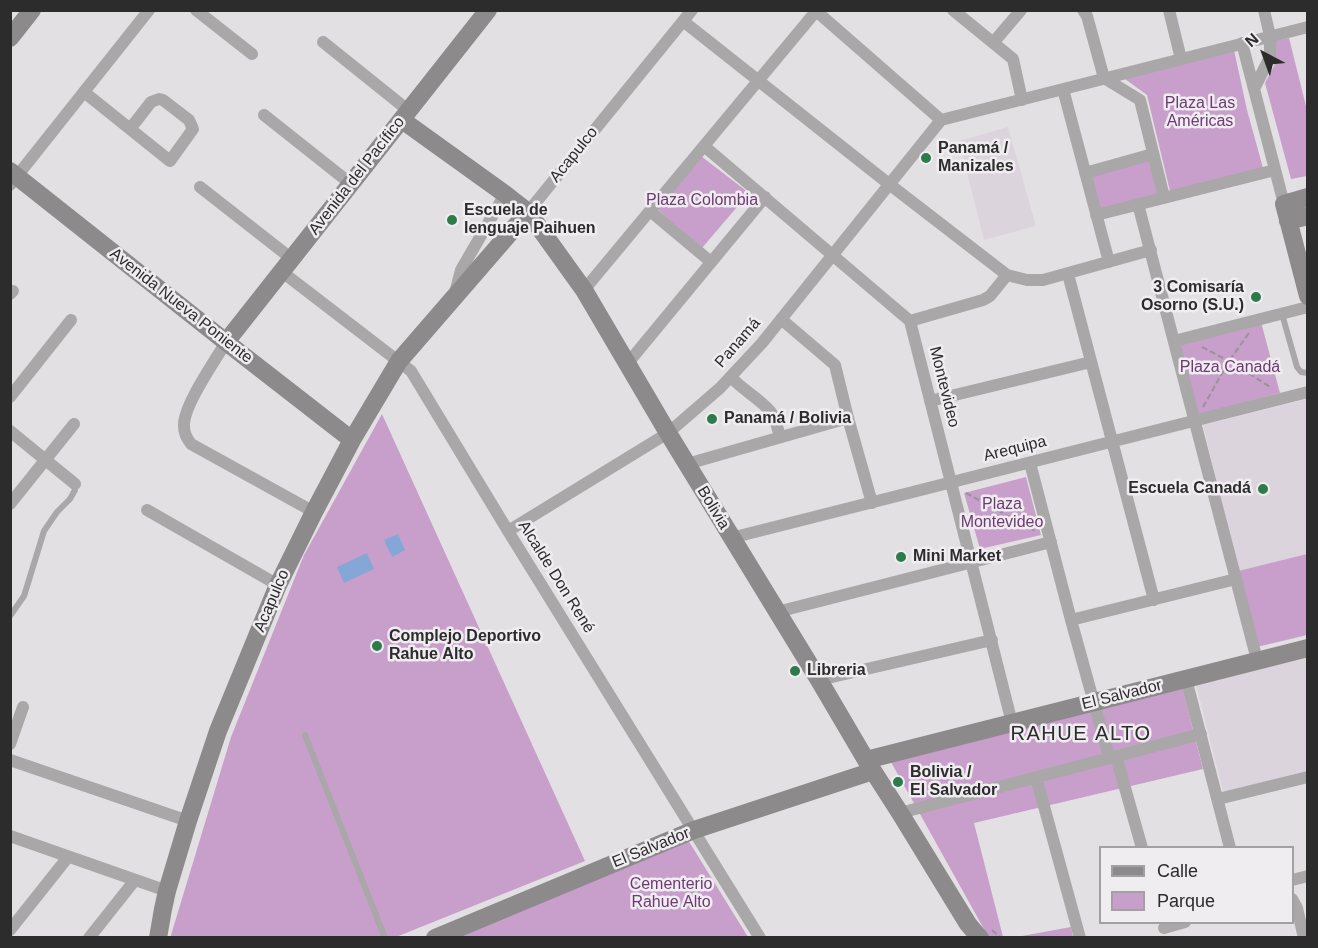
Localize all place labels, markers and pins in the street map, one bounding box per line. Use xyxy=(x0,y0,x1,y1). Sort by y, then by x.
place label: Panamá / Manizales xyxy=(938,139,1014,177)
marker: Panamá / Manizales xyxy=(919,151,933,165)
place label: Escuela de lenguaje Paihuen xyxy=(464,201,596,239)
marker: Escuela de lenguaje Paihuen xyxy=(445,213,459,227)
place label: 3 Comisaría Osorno (S.U.) xyxy=(1141,278,1244,316)
marker: 3 Comisaría Osorno (S.U.) xyxy=(1249,290,1263,304)
place label: Panamá / Bolivia xyxy=(724,409,851,429)
marker: Panamá / Bolivia xyxy=(705,412,719,426)
place label: Escuela Canadá xyxy=(1128,479,1251,499)
marker: Escuela Canadá xyxy=(1256,482,1270,496)
place label: Mini Market xyxy=(913,547,1001,567)
marker: Mini Market xyxy=(894,550,908,564)
place label: Complejo Deportivo Rahue Alto xyxy=(389,627,541,665)
marker: Complejo Deportivo Rahue Alto xyxy=(370,639,384,653)
place label: Libreria xyxy=(807,661,866,681)
marker: Libreria xyxy=(788,664,802,678)
place label: Bolivia / El Salvador xyxy=(910,763,997,801)
marker: Bolivia / El Salvador xyxy=(891,775,905,789)

